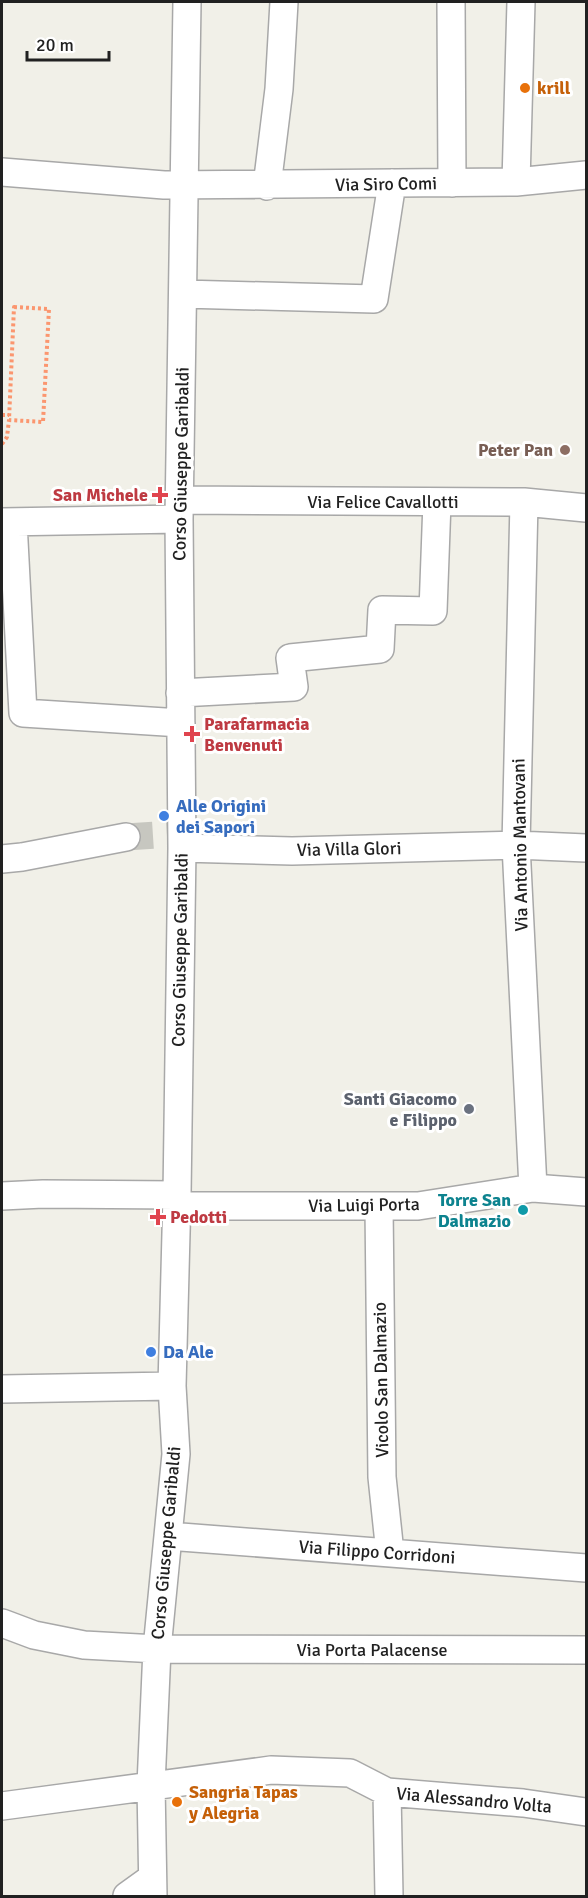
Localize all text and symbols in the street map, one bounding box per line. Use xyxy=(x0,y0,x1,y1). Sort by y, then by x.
scale bar xyxy=(27,24,110,62)
text: 20 m xyxy=(36,34,74,56)
place label: krill xyxy=(537,77,571,99)
marker: krill xyxy=(518,81,532,95)
street label: Via Siro Comi xyxy=(335,172,437,196)
street label: Corso Giuseppe Garibaldi xyxy=(168,367,194,561)
place label: Peter Pan xyxy=(478,439,553,461)
marker: Peter Pan xyxy=(558,443,572,457)
place label: San Michele xyxy=(53,484,148,506)
marker: San Michele xyxy=(153,488,167,502)
street label: Via Felice Cavallotti xyxy=(307,491,459,513)
place label: Parafarmacia Benvenuti xyxy=(204,713,310,756)
marker: Parafarmacia Benvenuti xyxy=(185,727,199,741)
street label: Via Antonio Mantovani xyxy=(507,758,533,932)
place label: Alle Origini dei Sapori xyxy=(176,795,266,838)
marker: Alle Origini dei Sapori xyxy=(157,809,171,823)
street label: Via Villa Glori xyxy=(296,837,402,861)
street label: Corso Giuseppe Garibaldi xyxy=(167,853,193,1047)
place label: Santi Giacomo e Filippo xyxy=(344,1088,457,1131)
marker: Santi Giacomo e Filippo xyxy=(462,1102,476,1116)
place label: Torre San Dalmazio xyxy=(438,1189,511,1232)
street label: Via Luigi Porta xyxy=(308,1193,420,1217)
marker: Torre San Dalmazio xyxy=(516,1203,530,1217)
place label: Pedotti xyxy=(170,1206,227,1228)
marker: Pedotti xyxy=(151,1210,165,1224)
street label: Vicolo San Dalmazio xyxy=(369,1302,393,1458)
place label: Da Ale xyxy=(163,1341,214,1363)
marker: Da Ale xyxy=(144,1345,158,1359)
street label: Corso Giuseppe Garibaldi xyxy=(147,1446,185,1640)
street label: Via Filippo Corridoni xyxy=(298,1536,456,1568)
street label: Via Porta Palacense xyxy=(296,1639,448,1661)
place label: Sangria Tapas y Alegria xyxy=(188,1781,298,1824)
street label: Via Alessandro Volta xyxy=(395,1782,553,1818)
marker: Sangria Tapas y Alegria xyxy=(170,1795,184,1809)

